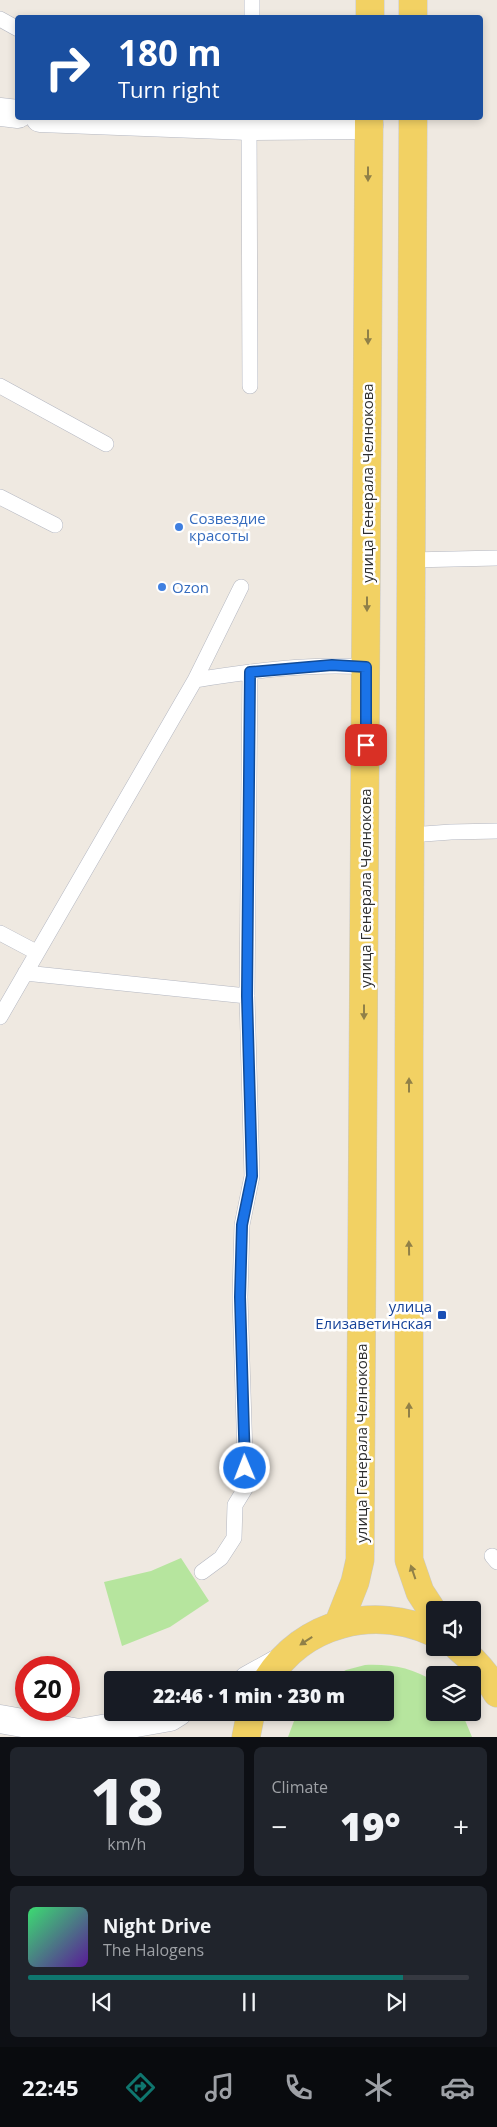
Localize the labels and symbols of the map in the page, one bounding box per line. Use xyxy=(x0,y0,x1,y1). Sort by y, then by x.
one-way arrow xyxy=(364,166,372,182)
one-way arrow xyxy=(364,329,372,345)
street label: улица Генерала Челнокова xyxy=(357,383,377,583)
place label: Созвездие красоты xyxy=(189,508,266,545)
marker: Созвездие красоты xyxy=(173,521,185,533)
place label: Ozon xyxy=(172,577,209,597)
marker: Ozon xyxy=(156,581,168,593)
one-way arrow xyxy=(363,596,371,612)
pin xyxy=(345,724,387,766)
street label: улица Генерала Челнокова xyxy=(355,788,375,988)
one-way arrow xyxy=(360,1004,368,1020)
one-way arrow xyxy=(405,1077,413,1093)
one-way arrow xyxy=(405,1239,413,1255)
place label: улица Елизаветинская xyxy=(315,1296,432,1333)
marker: улица Елизаветинская xyxy=(436,1309,448,1321)
street label: улица Генерала Челнокова xyxy=(351,1343,371,1543)
one-way arrow xyxy=(405,1402,413,1418)
position arrow xyxy=(218,1441,270,1493)
one-way arrow xyxy=(409,1564,417,1579)
one-way arrow xyxy=(299,1637,312,1646)
speed limit sign: 20 xyxy=(15,1656,80,1721)

